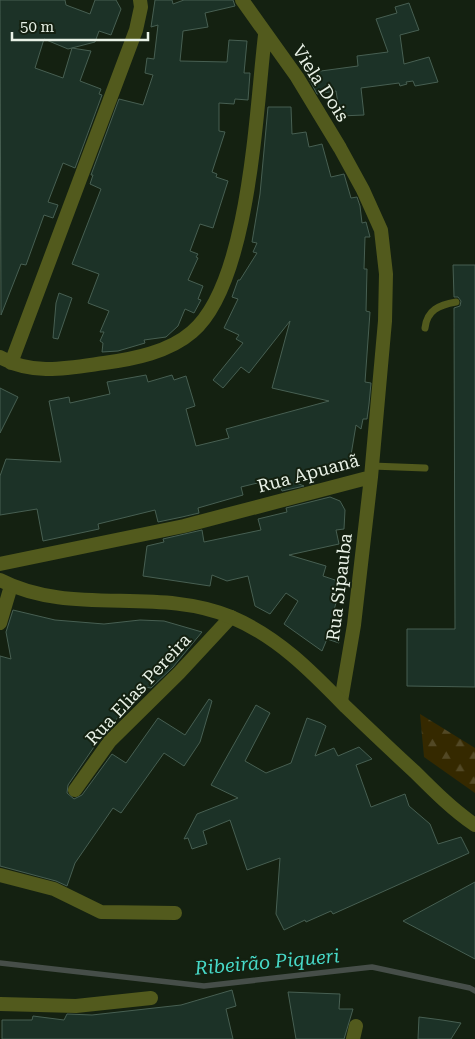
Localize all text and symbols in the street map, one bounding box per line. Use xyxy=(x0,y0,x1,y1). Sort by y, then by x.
scale bar xyxy=(12,10,149,42)
text: 50 m xyxy=(20,18,55,36)
street label: Viela Dois xyxy=(288,41,354,125)
street label: Rua Apuanã xyxy=(255,449,361,497)
street label: Rua Sipauba xyxy=(322,532,356,642)
street label: Rua Elias Pereira xyxy=(81,629,195,749)
water label: Ribeirão Piqueri xyxy=(193,944,340,980)

